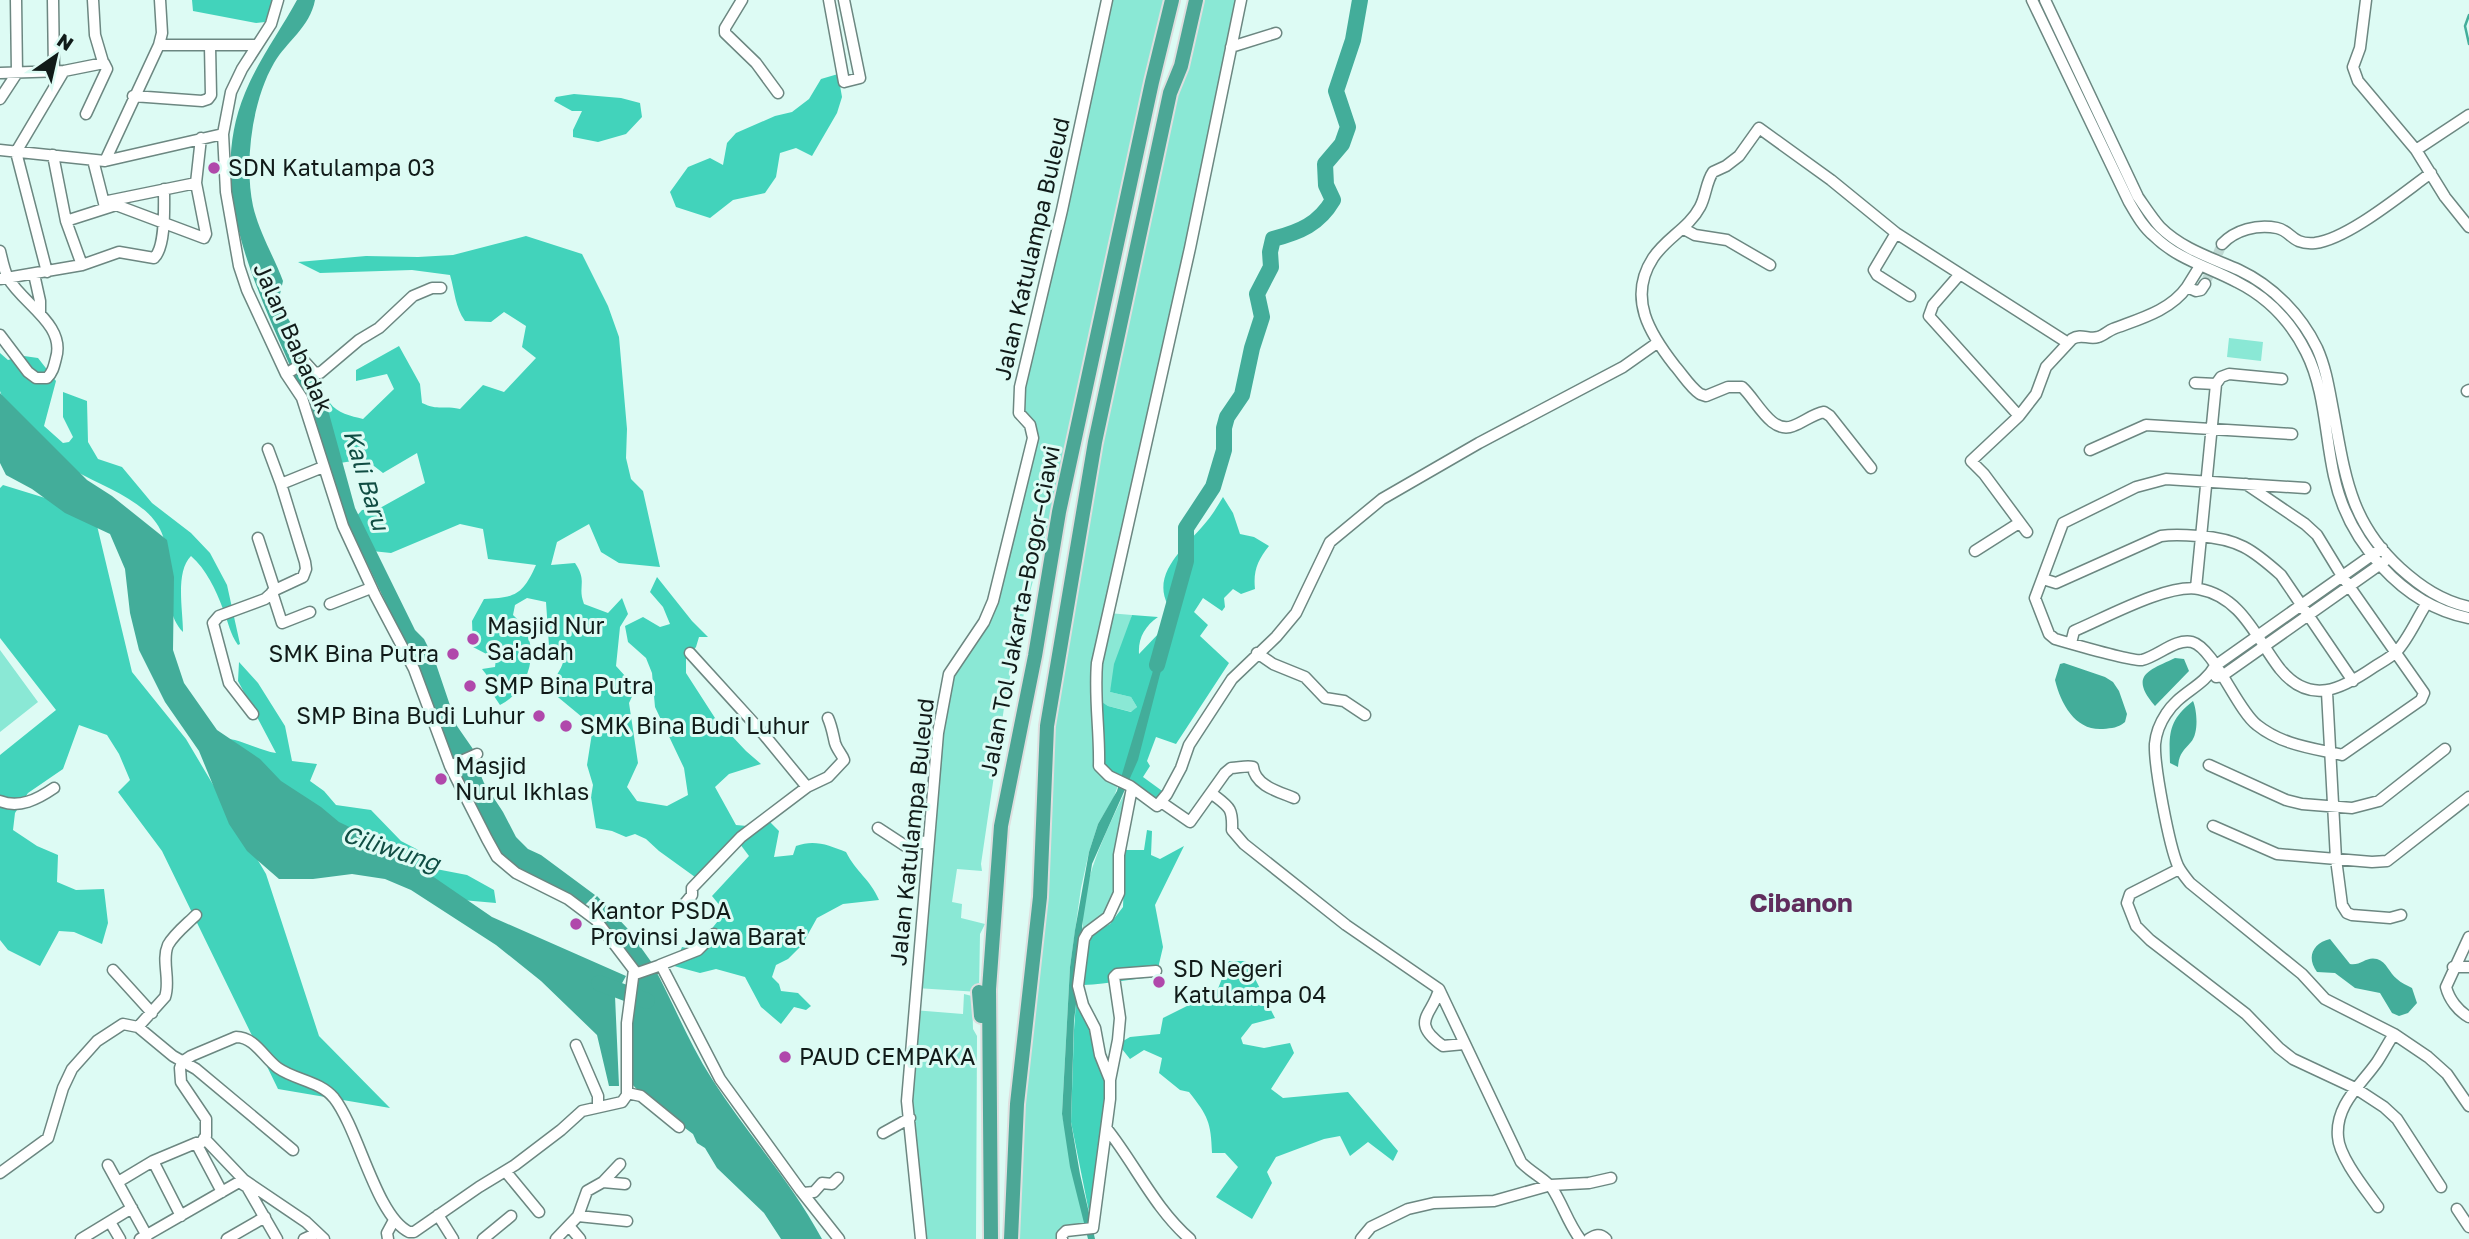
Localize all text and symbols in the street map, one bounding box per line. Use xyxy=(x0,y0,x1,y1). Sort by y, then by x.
north arrow xyxy=(21,21,91,91)
text: N xyxy=(53,28,78,55)
street label: Jalan Katulampa Buleud xyxy=(987,115,1075,383)
place label: SDN Katulampa 03 xyxy=(228,153,435,181)
marker: SDN Katulampa 03 xyxy=(206,160,222,176)
street label: Jalan Babadak xyxy=(248,258,340,417)
water label: Kali Baru xyxy=(338,426,397,535)
street label: Jalan Tol Jakarta–Bogor–Ciawi xyxy=(973,443,1065,779)
place label: Masjid Nur Sa'adah xyxy=(487,611,605,665)
marker: Masjid Nur Sa'adah xyxy=(465,631,481,647)
place label: SMK Bina Putra xyxy=(269,639,439,667)
marker: SMK Bina Putra xyxy=(445,646,461,662)
place label: SMP Bina Putra xyxy=(484,671,654,699)
marker: SMP Bina Putra xyxy=(462,678,478,694)
street label: Jalan Katulampa Buleud xyxy=(883,697,939,967)
place label: SMP Bina Budi Luhur xyxy=(296,701,525,729)
marker: SMP Bina Budi Luhur xyxy=(531,708,547,724)
place label: SMK Bina Budi Luhur xyxy=(580,711,810,739)
marker: SMK Bina Budi Luhur xyxy=(558,718,574,734)
place label: Masjid Nurul Ikhlas xyxy=(455,751,589,805)
marker: Masjid Nurul Ikhlas xyxy=(433,771,449,787)
water label: Ciliwung xyxy=(339,818,446,879)
district label: Cibanon xyxy=(1749,887,1853,918)
place label: Kantor PSDA Provinsi Jawa Barat xyxy=(590,896,806,950)
marker: Kantor PSDA Provinsi Jawa Barat xyxy=(568,916,584,932)
place label: SD Negeri Katulampa 04 xyxy=(1173,954,1326,1008)
marker: SD Negeri Katulampa 04 xyxy=(1151,974,1167,990)
place label: PAUD CEMPAKA xyxy=(799,1042,975,1070)
marker: PAUD CEMPAKA xyxy=(777,1049,793,1065)

